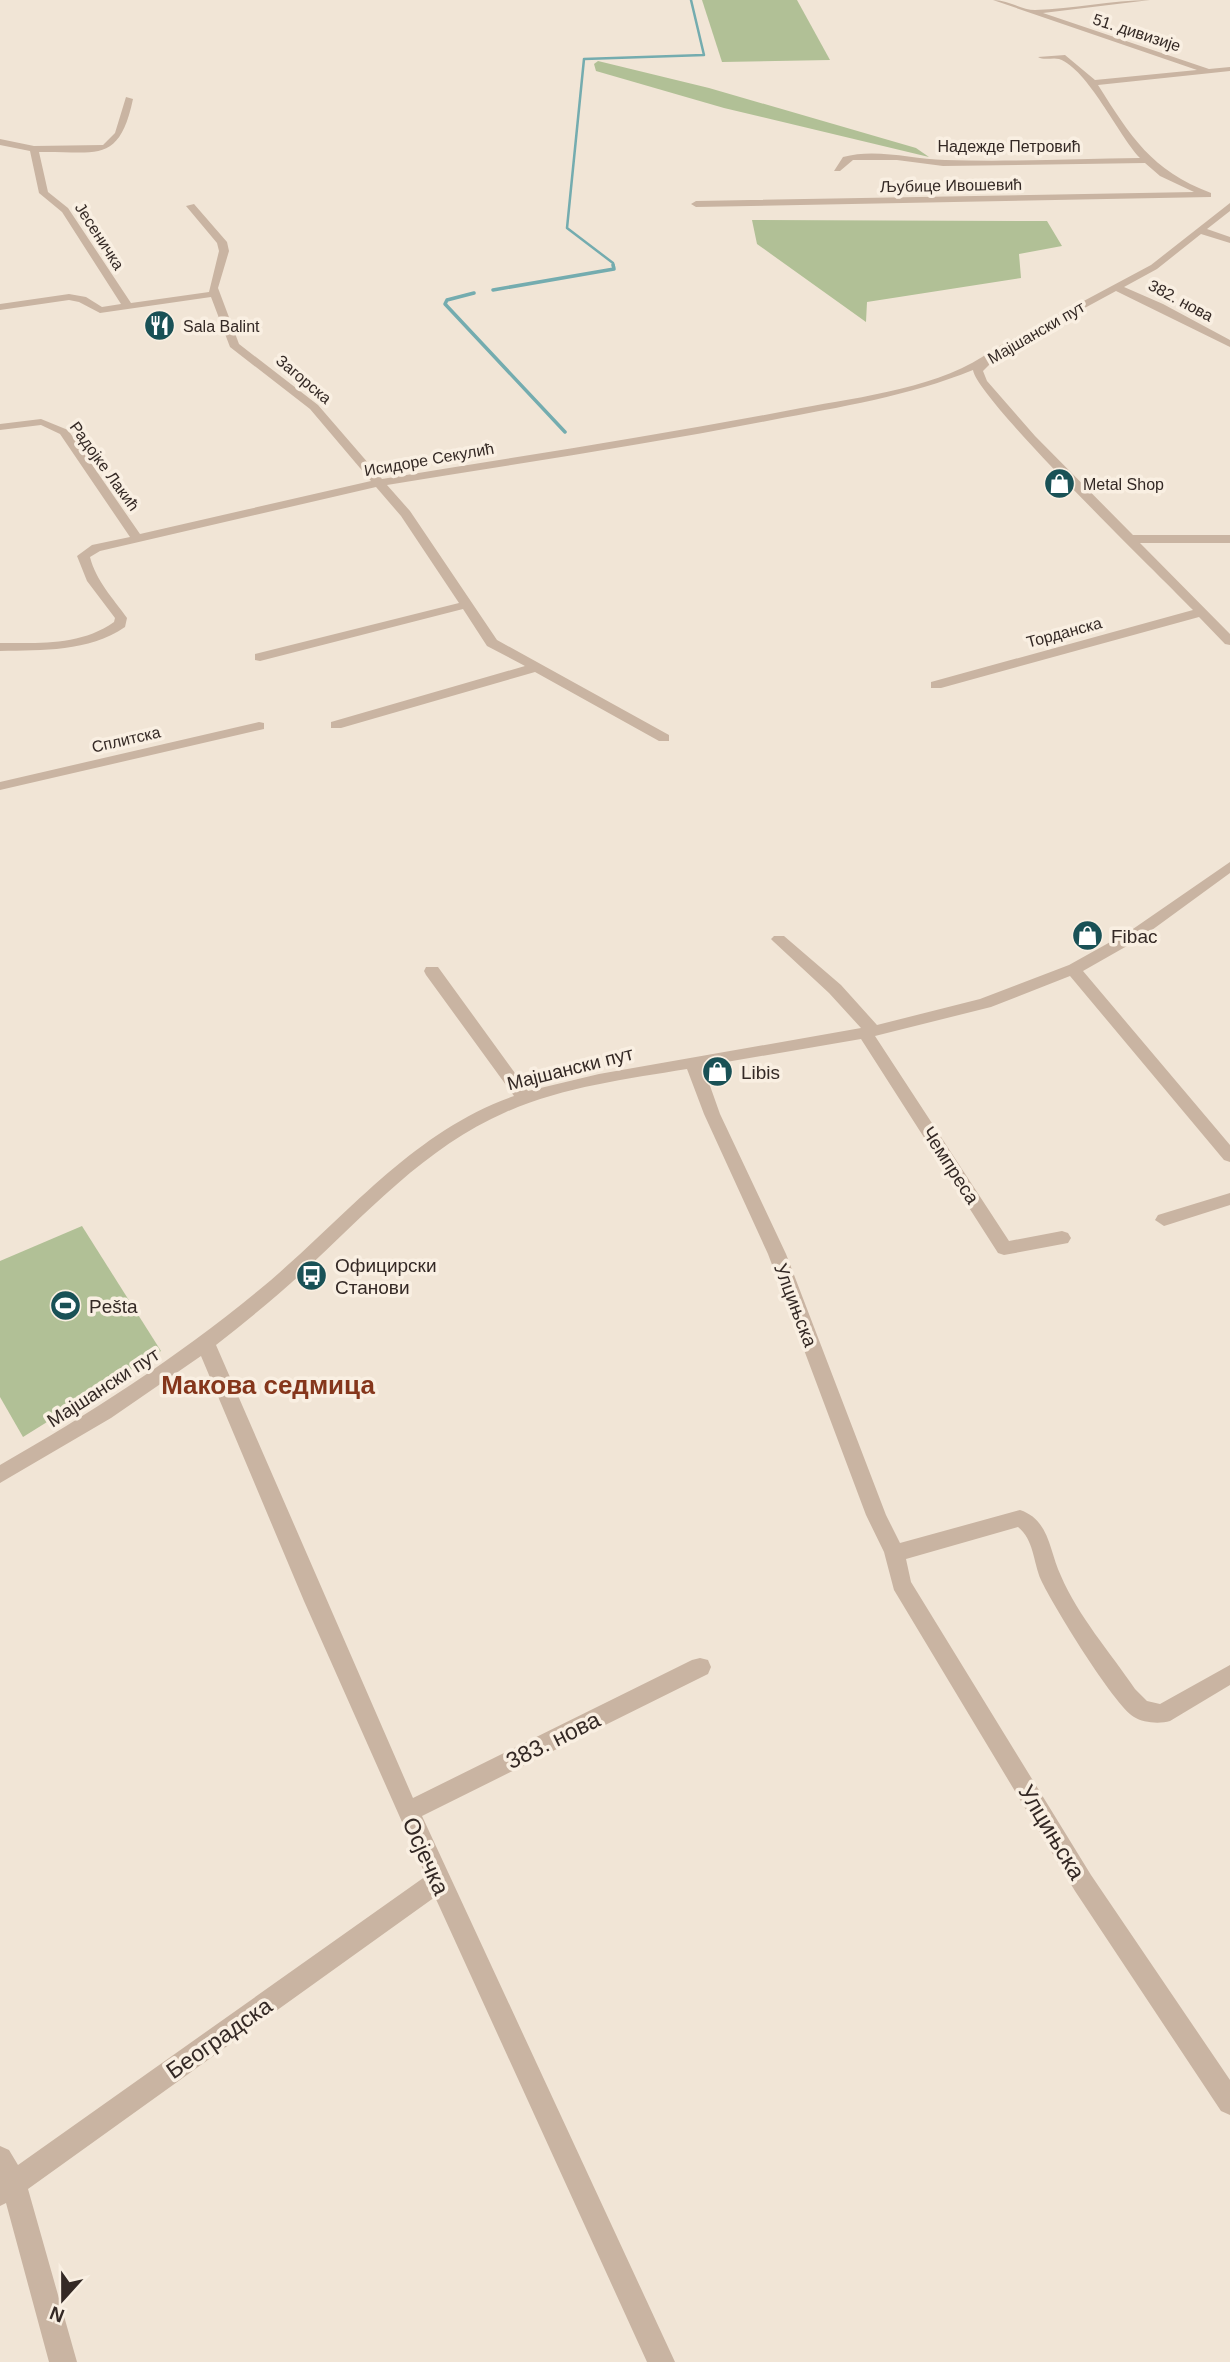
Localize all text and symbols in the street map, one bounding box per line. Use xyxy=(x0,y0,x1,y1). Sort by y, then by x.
street label: 51. дивизије xyxy=(1091,10,1183,55)
street label: Надежде Петровић xyxy=(937,138,1081,155)
street label: Љубице Ивошевић xyxy=(880,176,1022,195)
street label: Јесеничка xyxy=(72,200,128,273)
street label: 382. нова xyxy=(1146,276,1216,325)
street label: Мајшански пут xyxy=(985,298,1088,367)
restaurant icon: Sala Balint xyxy=(143,309,177,343)
place label: Sala Balint xyxy=(183,318,260,335)
street label: Загорска xyxy=(273,352,335,407)
street label: Радојке Лакић xyxy=(67,419,143,514)
street label: Исидоре Секулић xyxy=(363,440,495,479)
shop icon: Metal Shop xyxy=(1043,467,1077,501)
place label: Metal Shop xyxy=(1083,476,1164,493)
street label: Торданска xyxy=(1025,614,1104,651)
street label: Сплитска xyxy=(90,723,162,756)
shop icon: Fibac xyxy=(1071,919,1105,953)
place label: Fibac xyxy=(1111,926,1157,947)
street label: Мајшански пут xyxy=(505,1043,636,1094)
shop icon: Libis xyxy=(701,1055,735,1089)
place label: Libis xyxy=(741,1062,780,1083)
street label: Чемпреса xyxy=(918,1123,984,1208)
place label: Официрски Станови xyxy=(335,1255,437,1298)
bus stop icon: Официрски Станови xyxy=(295,1259,329,1293)
street label: Улцињска xyxy=(770,1261,821,1350)
sports icon: Pešta xyxy=(49,1289,83,1323)
place label: Pešta xyxy=(89,1296,138,1317)
street label: Мајшански пут xyxy=(43,1343,163,1431)
district label: Макова седмица xyxy=(161,1370,375,1400)
street label: 383. нова xyxy=(502,1706,604,1774)
street label: Улцињска xyxy=(1014,1780,1091,1884)
street label: Осјечка xyxy=(397,1813,455,1899)
street label: Београдска xyxy=(161,1992,277,2084)
north arrow xyxy=(28,2264,98,2334)
text: N xyxy=(47,2302,67,2327)

